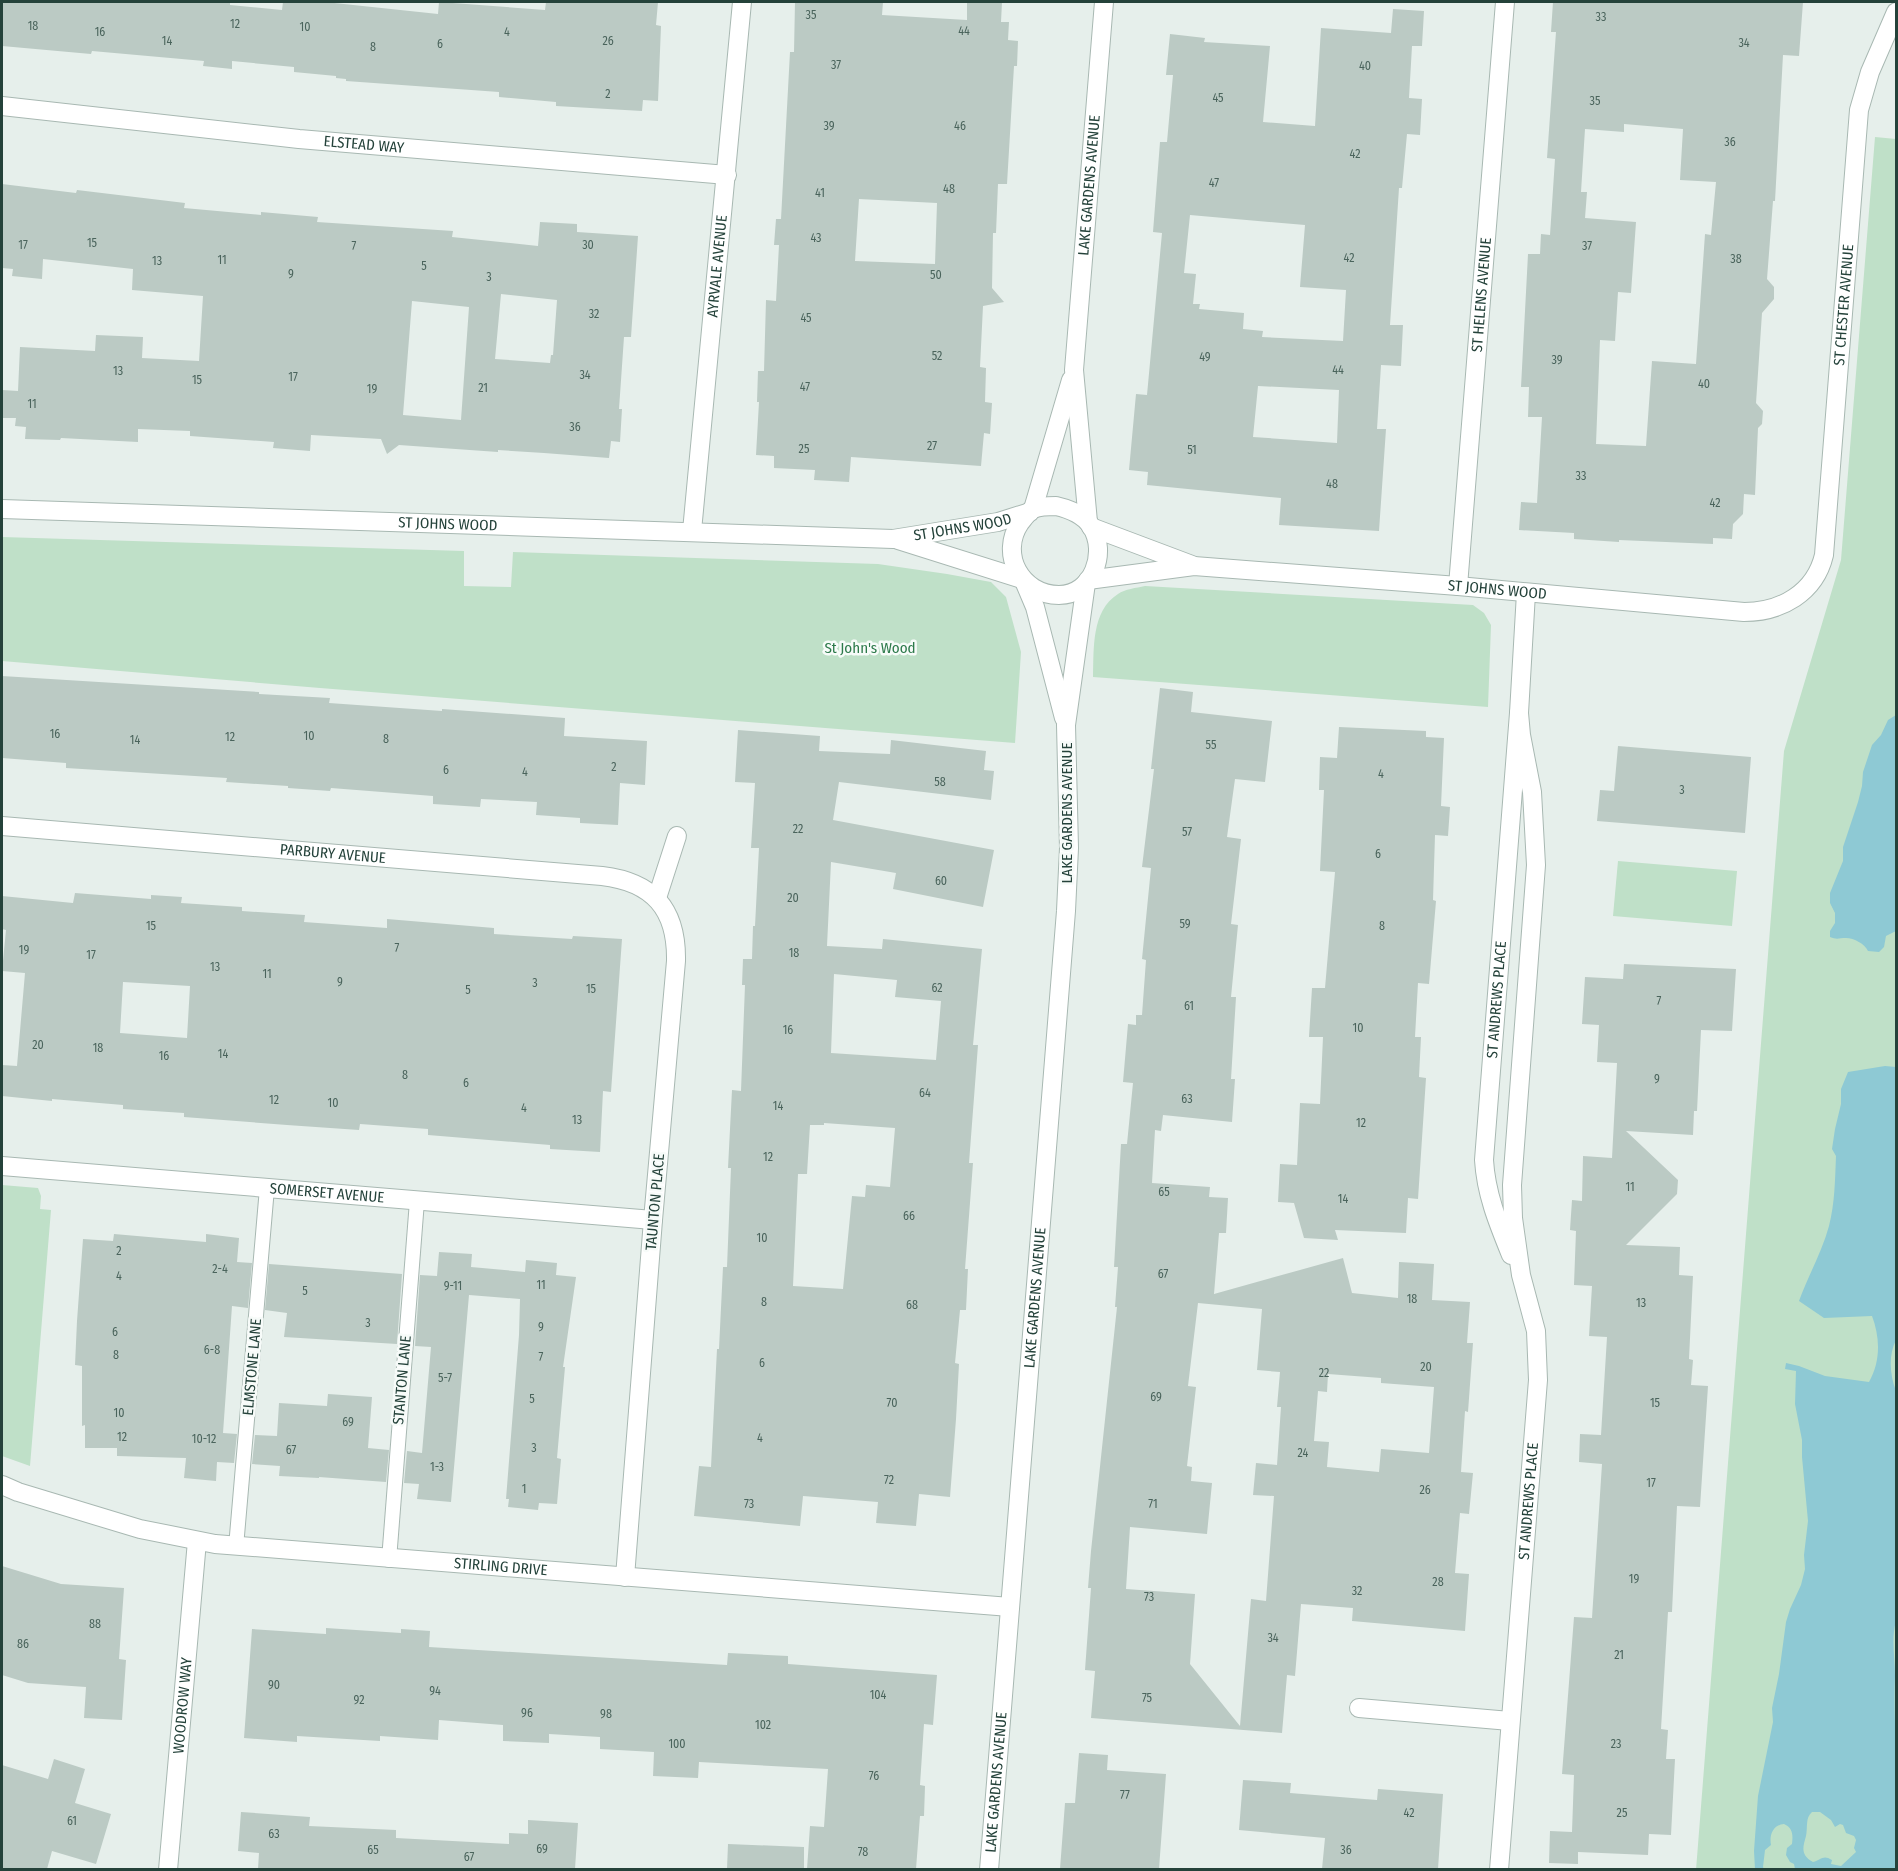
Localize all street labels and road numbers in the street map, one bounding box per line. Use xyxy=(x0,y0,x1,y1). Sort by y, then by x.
street label: LAKE GARDENS AVENUE xyxy=(1074,114,1104,256)
street label: ELSTEAD WAY xyxy=(323,132,405,157)
street label: AYRVALE AVENUE xyxy=(703,214,731,318)
street label: ST HELENS AVENUE xyxy=(1468,237,1495,353)
street label: ST CHESTER AVENUE xyxy=(1830,244,1857,366)
street label: ST JOHNS WOOD xyxy=(912,509,1014,545)
street label: ST JOHNS WOOD xyxy=(398,513,498,535)
street label: ST JOHNS WOOD xyxy=(1447,576,1547,603)
street label: LAKE GARDENS AVENUE xyxy=(1058,743,1076,883)
street label: PARBURY AVENUE xyxy=(279,840,387,867)
street label: ST ANDREWS PLACE xyxy=(1483,940,1510,1059)
street label: TAUNTON PLACE xyxy=(642,1153,668,1251)
street label: SOMERSET AVENUE xyxy=(269,1179,385,1207)
street label: LAKE GARDENS AVENUE xyxy=(1020,1227,1050,1369)
street label: ELMSTONE LANE xyxy=(239,1318,265,1416)
street label: STANTON LANE xyxy=(389,1335,415,1425)
street label: ST ANDREWS PLACE xyxy=(1515,1442,1542,1560)
street label: STIRLING DRIVE xyxy=(453,1554,548,1579)
street label: WOODROW WAY xyxy=(169,1656,196,1755)
street label: LAKE GARDENS AVENUE xyxy=(981,1711,1011,1853)

